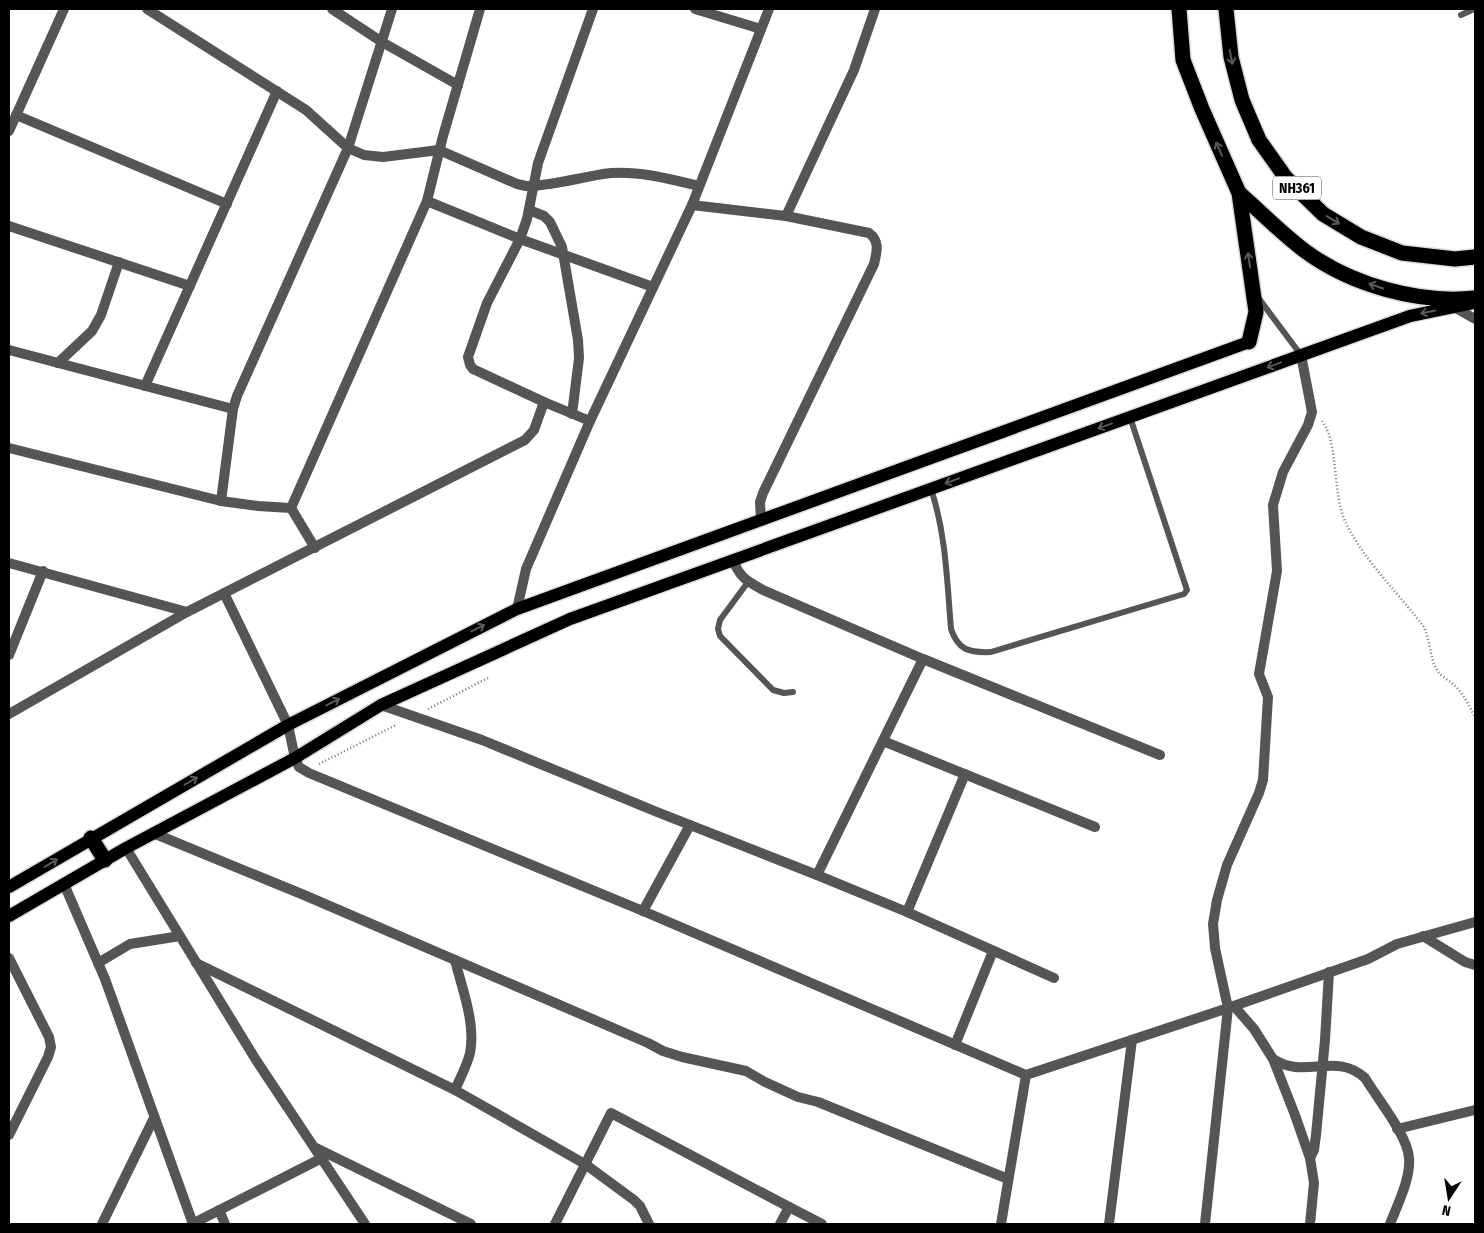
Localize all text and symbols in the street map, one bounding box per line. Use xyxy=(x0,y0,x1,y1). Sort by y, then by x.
one-way arrow xyxy=(1227,49,1237,65)
one-way arrow xyxy=(1214,142,1224,157)
road number: NH361 xyxy=(1273,177,1321,200)
one-way arrow xyxy=(1326,215,1340,225)
one-way arrow xyxy=(1244,252,1254,268)
one-way arrow xyxy=(1368,281,1384,290)
one-way arrow xyxy=(1420,308,1436,318)
one-way arrow xyxy=(1267,361,1282,370)
one-way arrow xyxy=(1097,422,1113,431)
one-way arrow xyxy=(945,477,960,486)
one-way arrow xyxy=(470,623,485,632)
one-way arrow xyxy=(325,697,340,706)
one-way arrow xyxy=(184,776,199,786)
one-way arrow xyxy=(43,857,57,867)
north arrow xyxy=(1424,1173,1474,1223)
text: N xyxy=(1441,1201,1452,1219)

